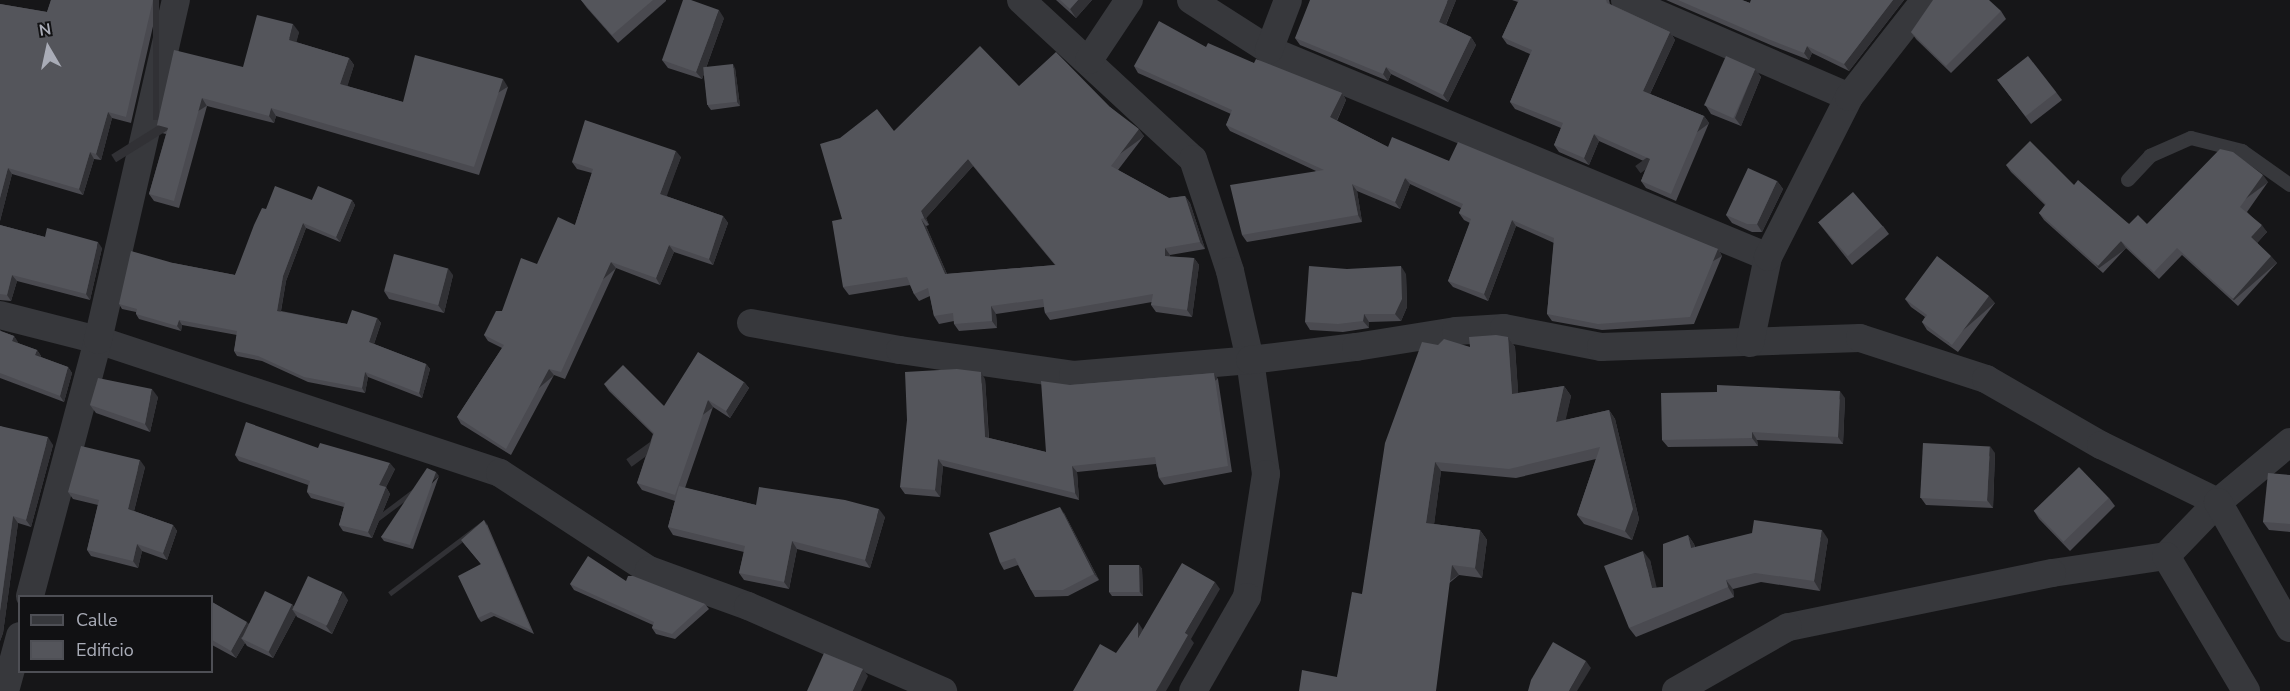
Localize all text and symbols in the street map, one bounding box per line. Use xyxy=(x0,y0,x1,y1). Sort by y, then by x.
north arrow xyxy=(18,18,78,78)
text: N xyxy=(38,18,53,42)
legend xyxy=(18,595,213,673)
text: Calle xyxy=(76,608,118,632)
text: Edificio xyxy=(76,638,134,662)

